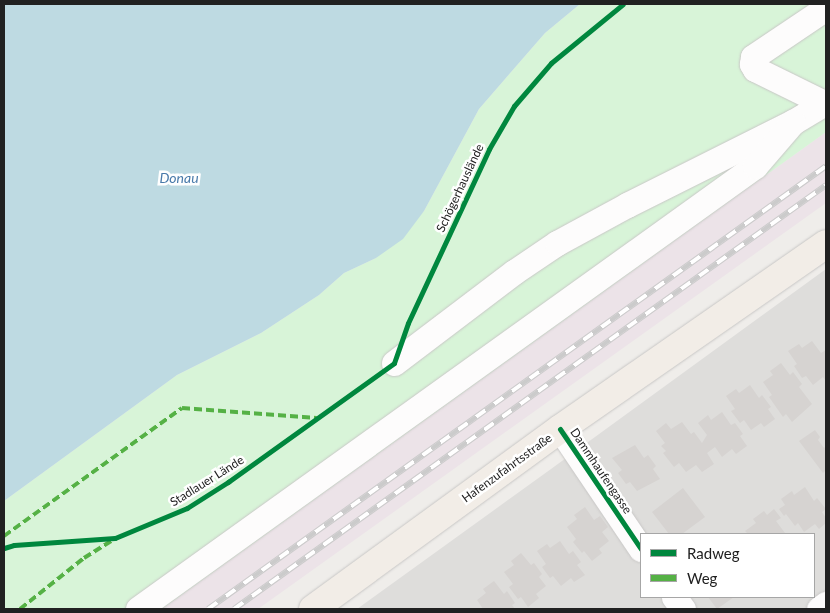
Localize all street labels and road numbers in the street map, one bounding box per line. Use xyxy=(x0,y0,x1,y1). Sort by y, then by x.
street label: Schögerhauslände xyxy=(433,142,487,234)
street label: Dammhaufengasse xyxy=(567,426,635,516)
street label: Hafenzufahrtsstraße xyxy=(459,431,555,505)
street label: Stadlauer Lände xyxy=(167,453,247,509)

